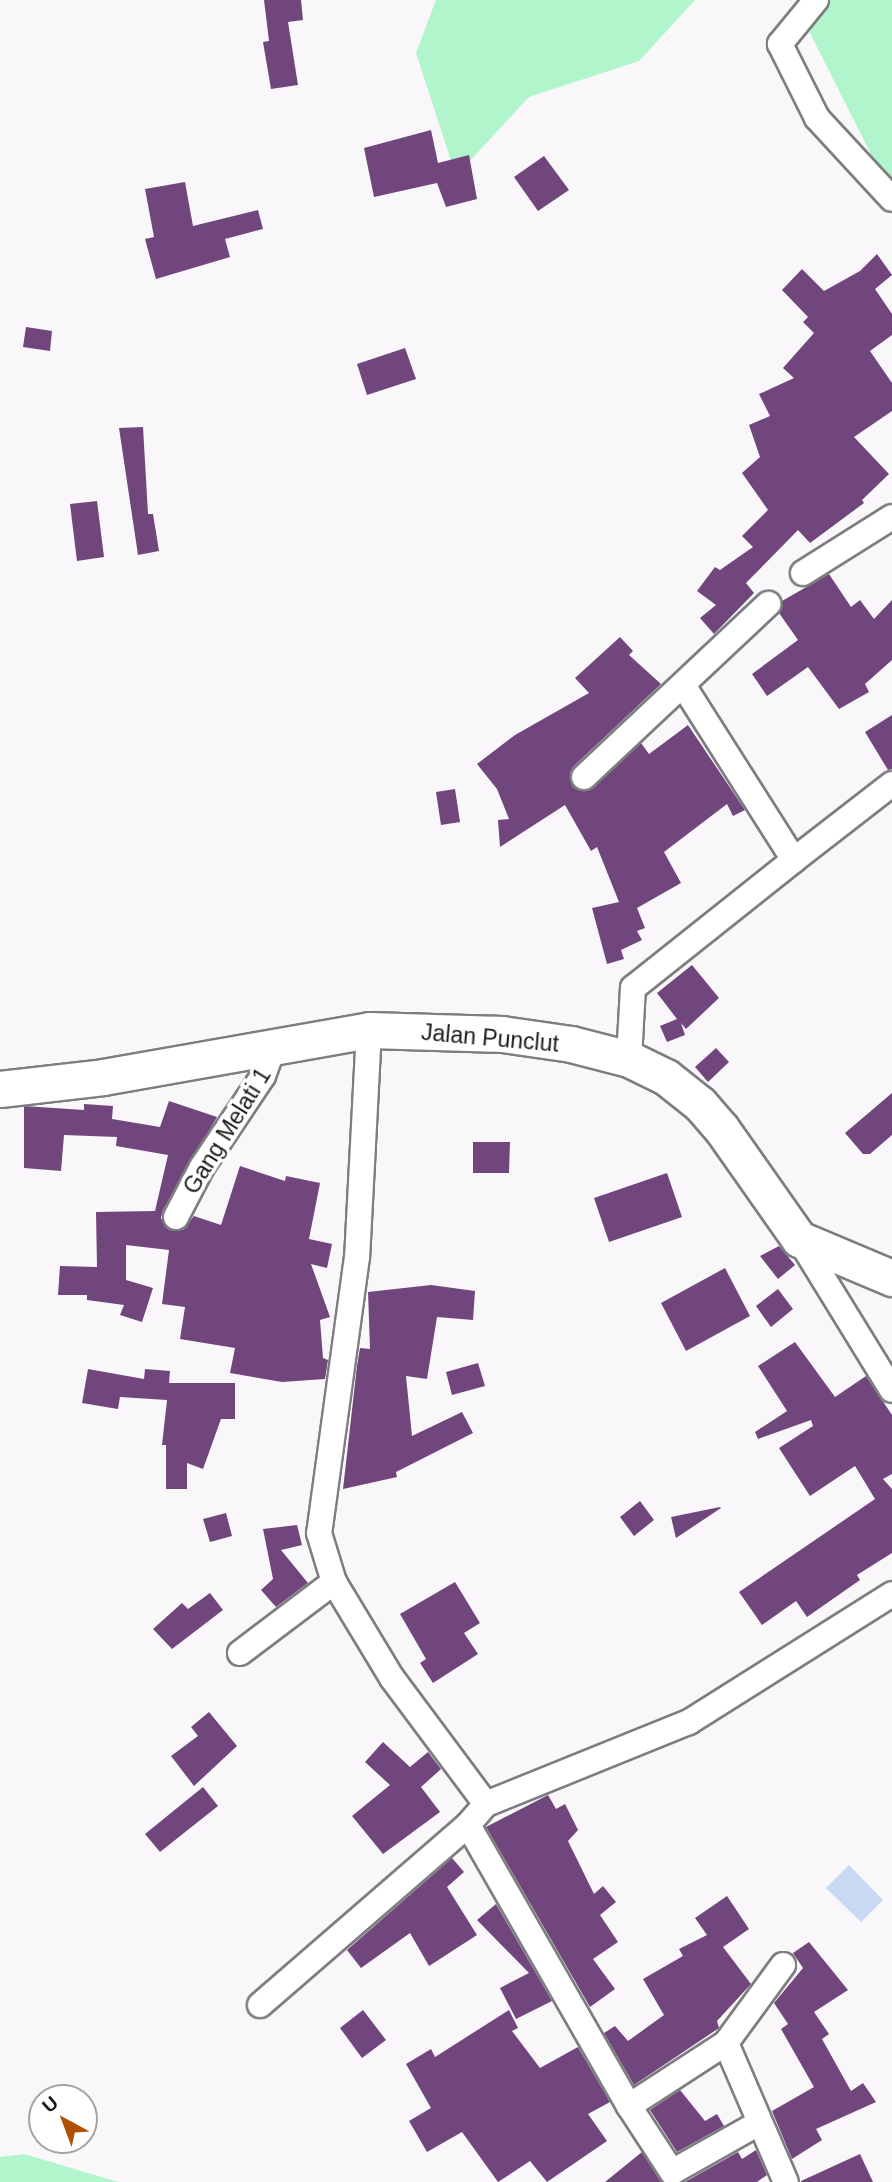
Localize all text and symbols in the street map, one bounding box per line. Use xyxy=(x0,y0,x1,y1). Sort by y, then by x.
street label: Jalan Punclut xyxy=(420,1018,560,1058)
street label: Gang Melati 1 xyxy=(177,1063,277,1199)
north arrow xyxy=(28,2084,98,2154)
text: U xyxy=(38,2092,62,2117)

